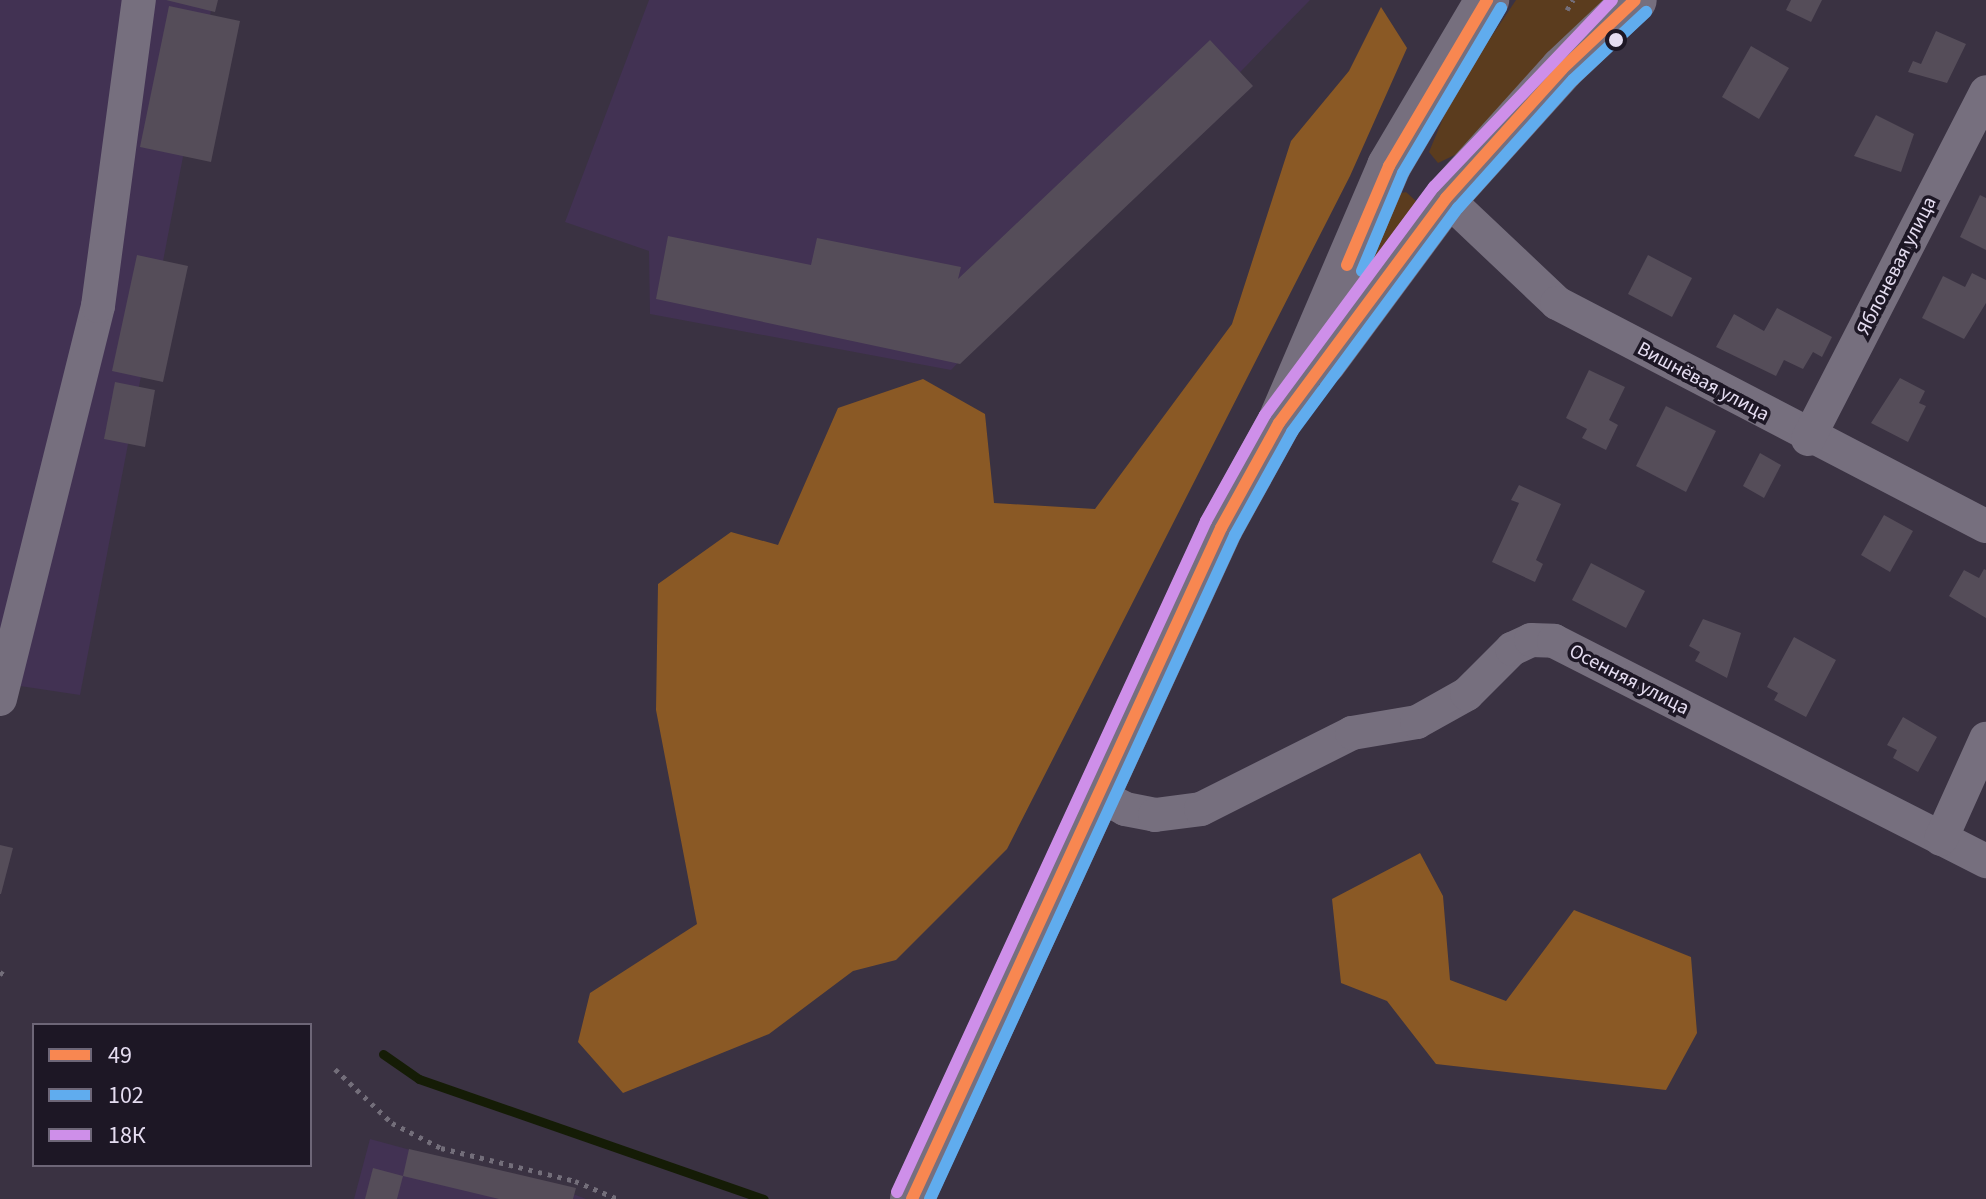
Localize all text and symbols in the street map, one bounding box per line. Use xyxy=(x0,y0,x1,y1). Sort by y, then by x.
unlabelled marker xyxy=(1608,32,1624,48)
street label: Яблоневая улица xyxy=(1852,193,1942,339)
street label: Вишнёвая улица xyxy=(1633,337,1773,427)
street label: Осенняя улица xyxy=(1565,639,1693,721)
legend xyxy=(32,1023,312,1167)
text: 49 xyxy=(108,1038,132,1073)
text: 102 xyxy=(108,1078,144,1113)
text: 18К xyxy=(108,1118,146,1153)

